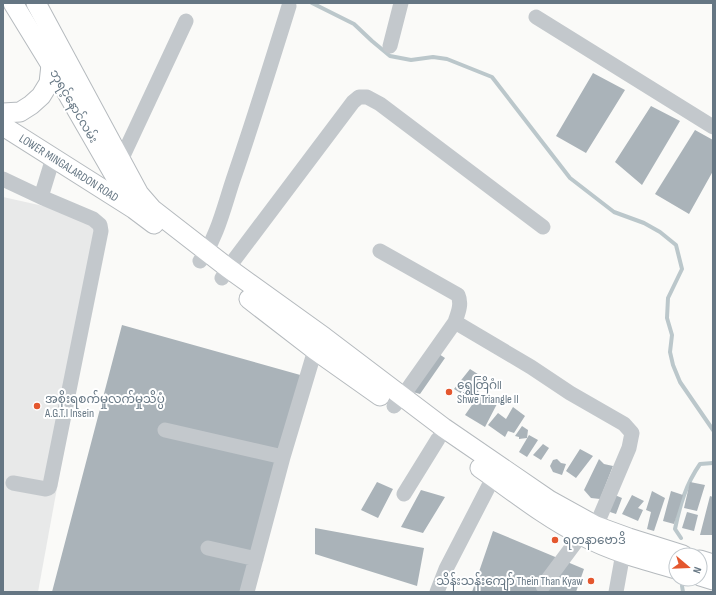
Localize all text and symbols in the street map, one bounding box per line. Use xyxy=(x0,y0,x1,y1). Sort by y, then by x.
street label: ဘုရင့်နောင်လမ်း xyxy=(45,66,103,147)
street label: LOWER MINGALARDON ROAD xyxy=(16,131,121,205)
place label: ရွှေတြိဂံII Shwe Triangle II xyxy=(457,376,519,407)
marker: ရွှေတြိဂံII Shwe Triangle II xyxy=(444,387,454,397)
place label: အစိုးရစက်မှုလက်မှုသိပ္ပံ A.G.T.I Insein xyxy=(44,390,165,421)
marker: အစိုးရစက်မှုလက်မှုသိပ္ပံ A.G.T.I Insein xyxy=(32,401,42,411)
place label: ရတနာဗောဒိ xyxy=(563,531,626,550)
marker: ရတနာဗောဒိ xyxy=(550,535,560,545)
north arrow xyxy=(668,547,708,587)
text: N xyxy=(690,565,704,575)
place label: သိန်းသန်းကျော် Thein Than Kyaw xyxy=(436,572,583,591)
marker: သိန်းသန်းကျော် Thein Than Kyaw xyxy=(586,576,596,586)

